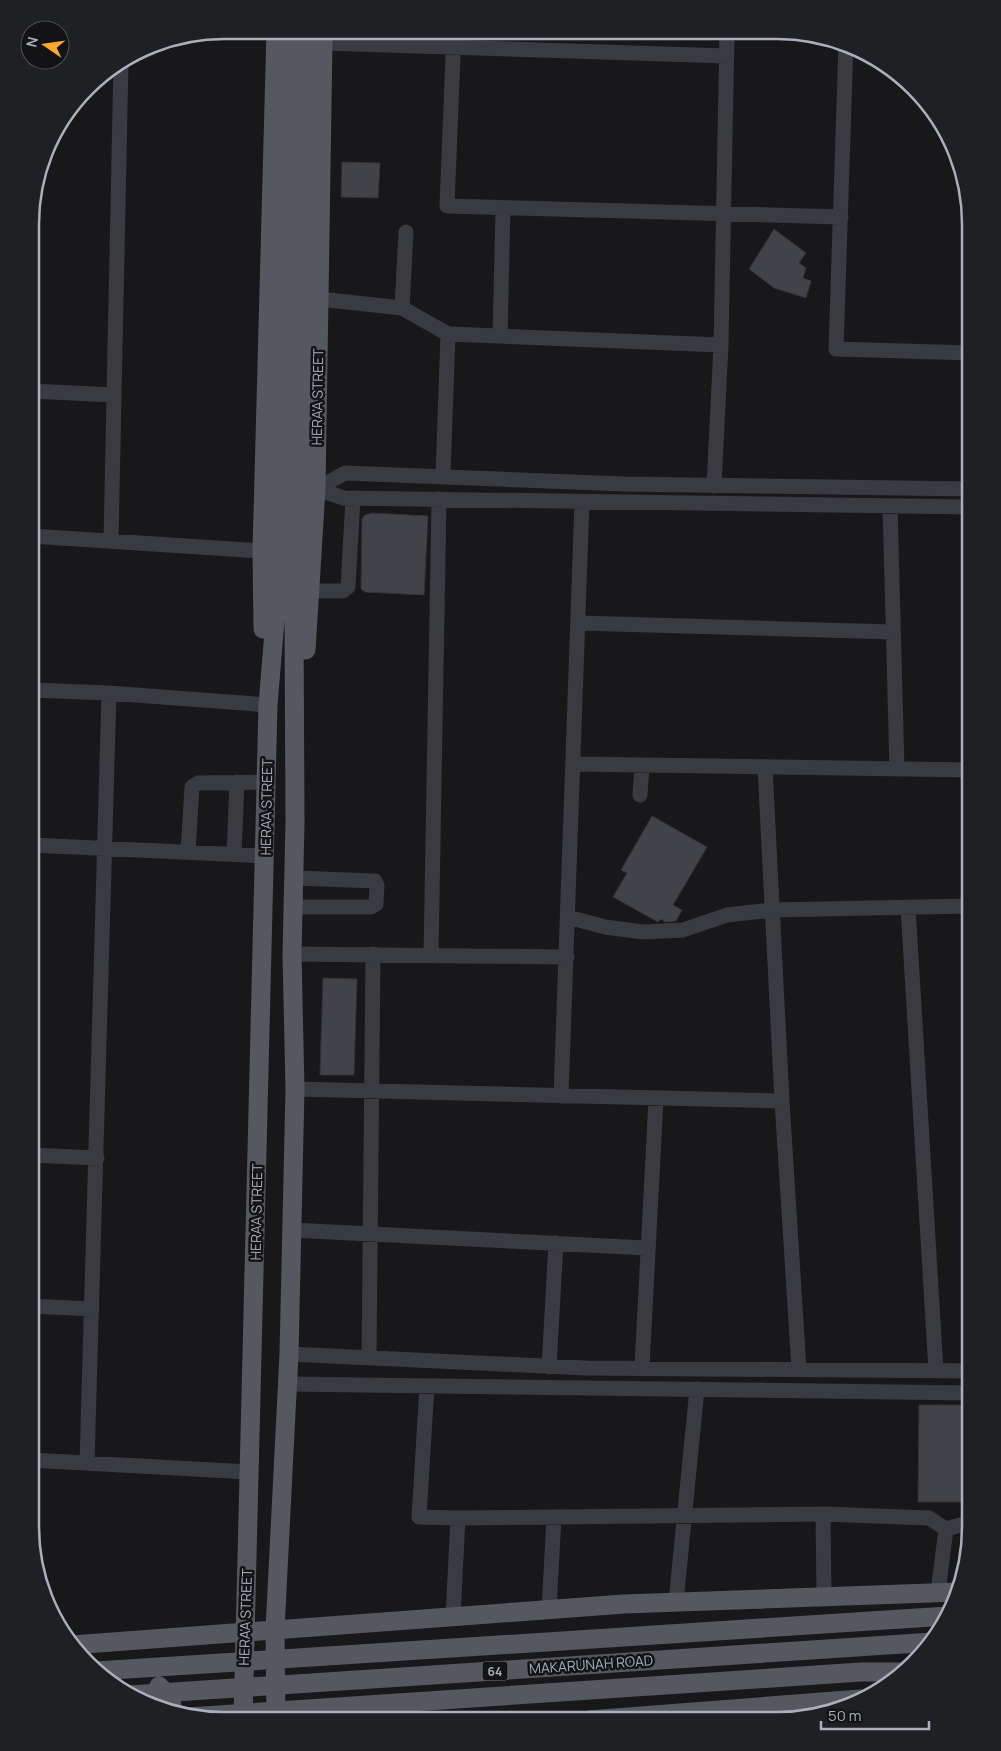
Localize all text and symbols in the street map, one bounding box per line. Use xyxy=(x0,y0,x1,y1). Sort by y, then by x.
north arrow xyxy=(20,20,70,70)
text: N xyxy=(21,35,42,49)
street label: HERA'A STREET xyxy=(307,348,327,446)
street label: HERA'A STREET xyxy=(256,758,276,856)
street label: HERA'A STREET xyxy=(246,1163,266,1261)
street label: HERA'A STREET xyxy=(234,1568,256,1666)
street label: MAKARUNAH ROAD xyxy=(528,1650,654,1678)
road number: 64 xyxy=(482,1662,508,1680)
scale bar xyxy=(821,1698,928,1730)
text: 50 m xyxy=(828,1705,862,1726)

